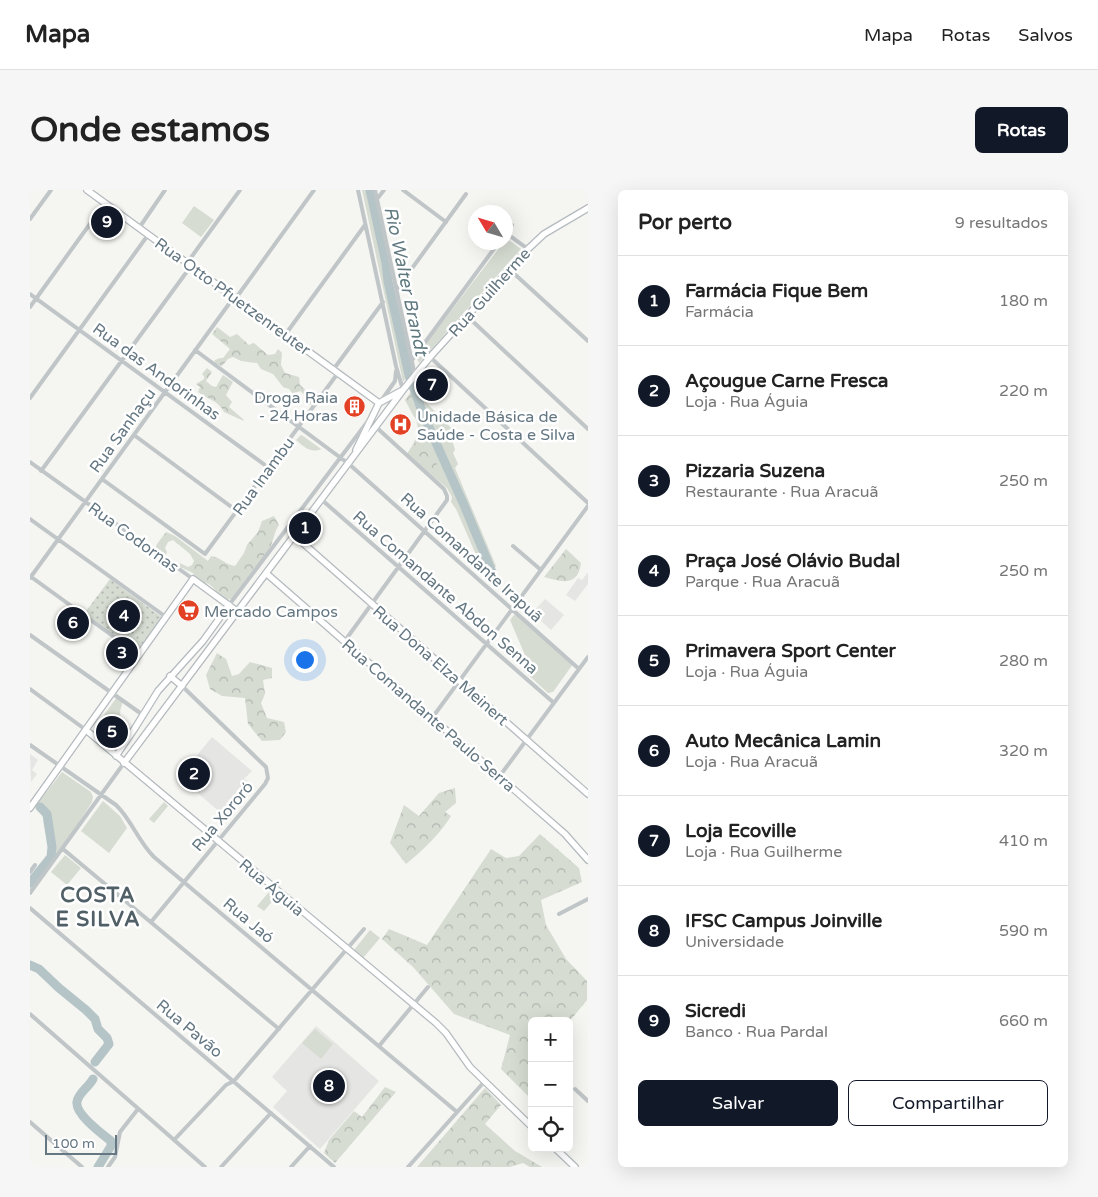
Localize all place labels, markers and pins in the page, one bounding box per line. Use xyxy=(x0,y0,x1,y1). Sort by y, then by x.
pin: 9 xyxy=(91,203,123,241)
pin: 7 xyxy=(416,366,448,404)
place label: Droga Raia - 24 Horas xyxy=(254,388,338,426)
building icon: Droga Raia - 24 Horas xyxy=(342,394,366,418)
place label: Unidade Básica de Saúde - Costa e Silva xyxy=(417,407,575,445)
hospital icon: Unidade Básica de Saúde - Costa e Silva xyxy=(389,413,413,437)
pin: 1 xyxy=(289,509,321,547)
pin: 4 xyxy=(108,597,140,635)
supermarket icon: Mercado Campos xyxy=(176,599,200,623)
place label: Mercado Campos xyxy=(204,602,338,622)
pin: 6 xyxy=(57,604,89,642)
pin: 3 xyxy=(106,634,138,672)
pin: 5 xyxy=(96,713,128,751)
pin: 2 xyxy=(178,755,210,793)
pin: 8 xyxy=(313,1067,345,1105)

